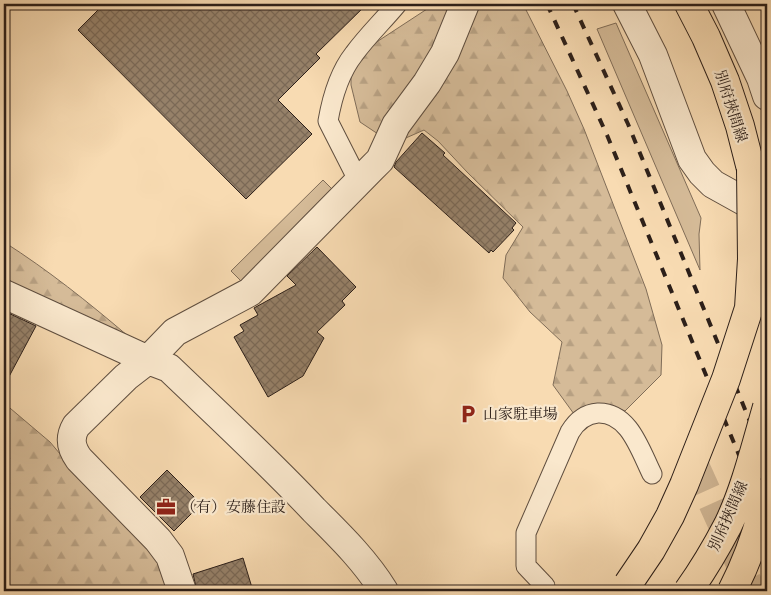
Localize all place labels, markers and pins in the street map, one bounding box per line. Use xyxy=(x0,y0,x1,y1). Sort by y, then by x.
parking icon: 山家駐車場 xyxy=(457,403,479,425)
place label: 山家駐車場 xyxy=(483,405,558,423)
office icon: （有）安藤住設 xyxy=(155,496,177,518)
place label: （有）安藤住設 xyxy=(181,498,286,516)

